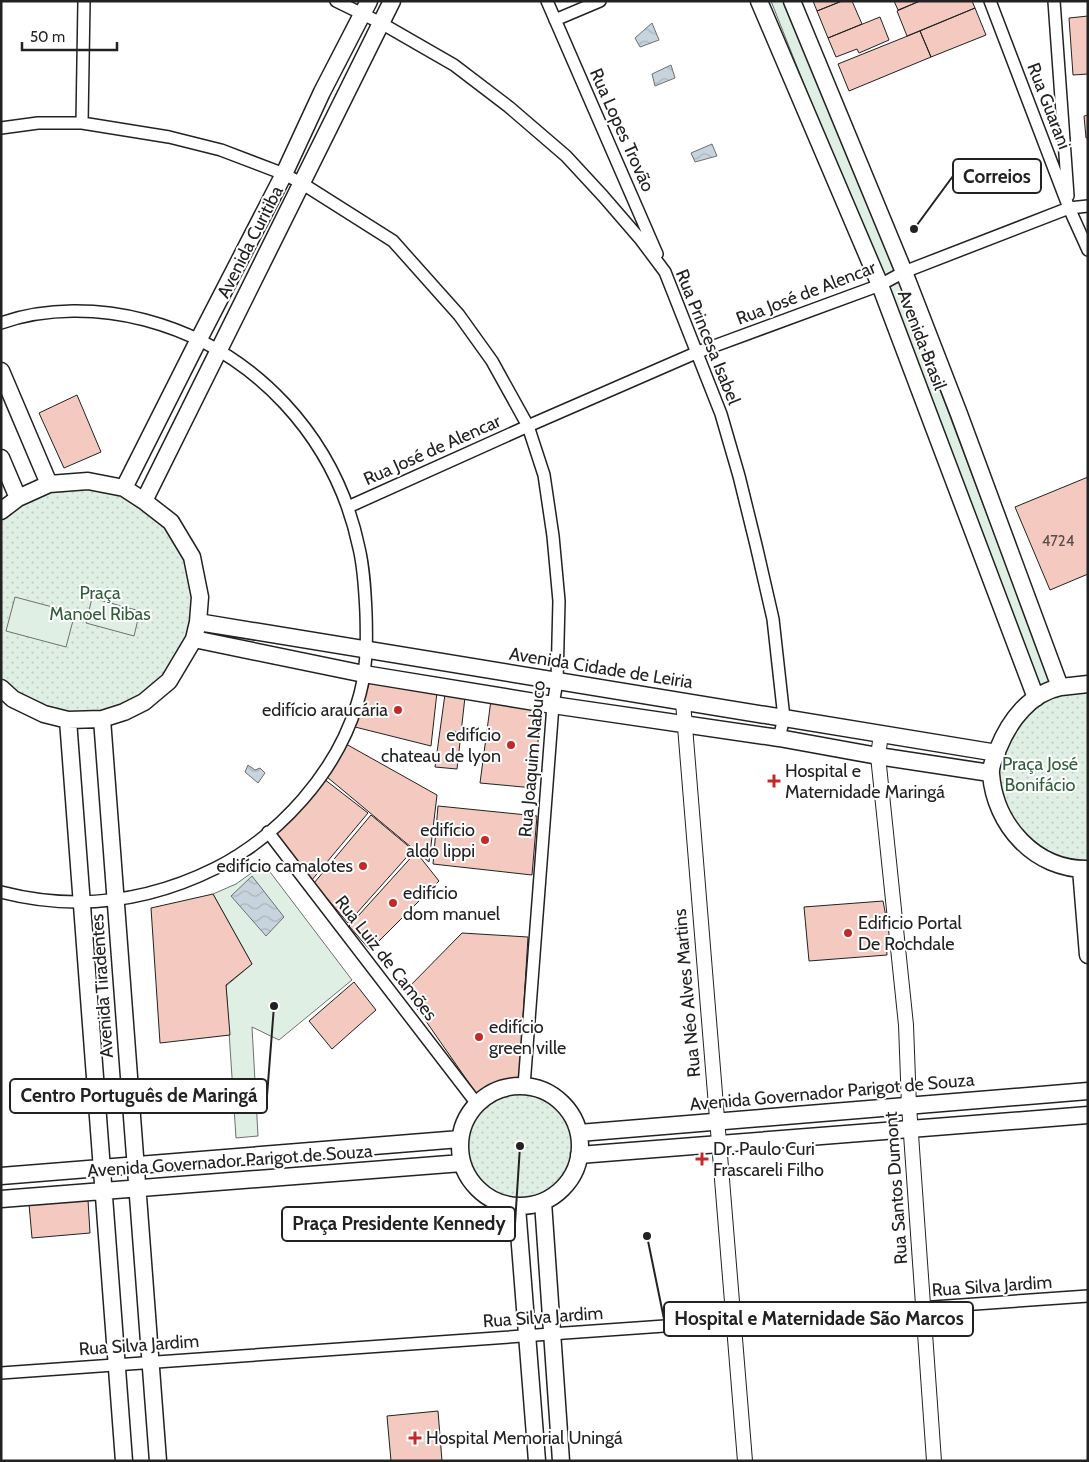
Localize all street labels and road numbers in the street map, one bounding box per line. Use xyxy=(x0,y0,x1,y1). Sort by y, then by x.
street label: Rua Guarani xyxy=(1022,60,1076,152)
street label: Rua Lopes Trovão xyxy=(585,65,659,195)
street label: Avenida Curitiba xyxy=(212,182,288,302)
street label: Rua José de Alencar xyxy=(733,256,879,330)
street label: Rua Princesa Isabel xyxy=(671,266,745,408)
street label: Avenida Brasil xyxy=(893,287,951,394)
street label: Rua José de Alencar xyxy=(360,410,504,490)
street label: Avenida Cidade de Leiria xyxy=(508,643,695,693)
street label: Rua Joaquim Nabuco xyxy=(514,680,550,838)
street label: Rua Luiz de Camões xyxy=(330,891,442,1025)
street label: Rua Néo Alves Martins xyxy=(669,908,705,1078)
street label: Avenida Tiradentes xyxy=(86,913,118,1059)
street label: Avenida Governador Parigot de Souza xyxy=(689,1069,976,1115)
street label: Rua Santos Dumont xyxy=(880,1111,912,1265)
street label: Avenida Governador Parigot de Souza xyxy=(87,1140,374,1182)
street label: Rua Silva Jardim xyxy=(931,1271,1053,1301)
street label: Rua Silva Jardim xyxy=(482,1302,604,1332)
street label: Rua Silva Jardim xyxy=(78,1330,200,1360)

